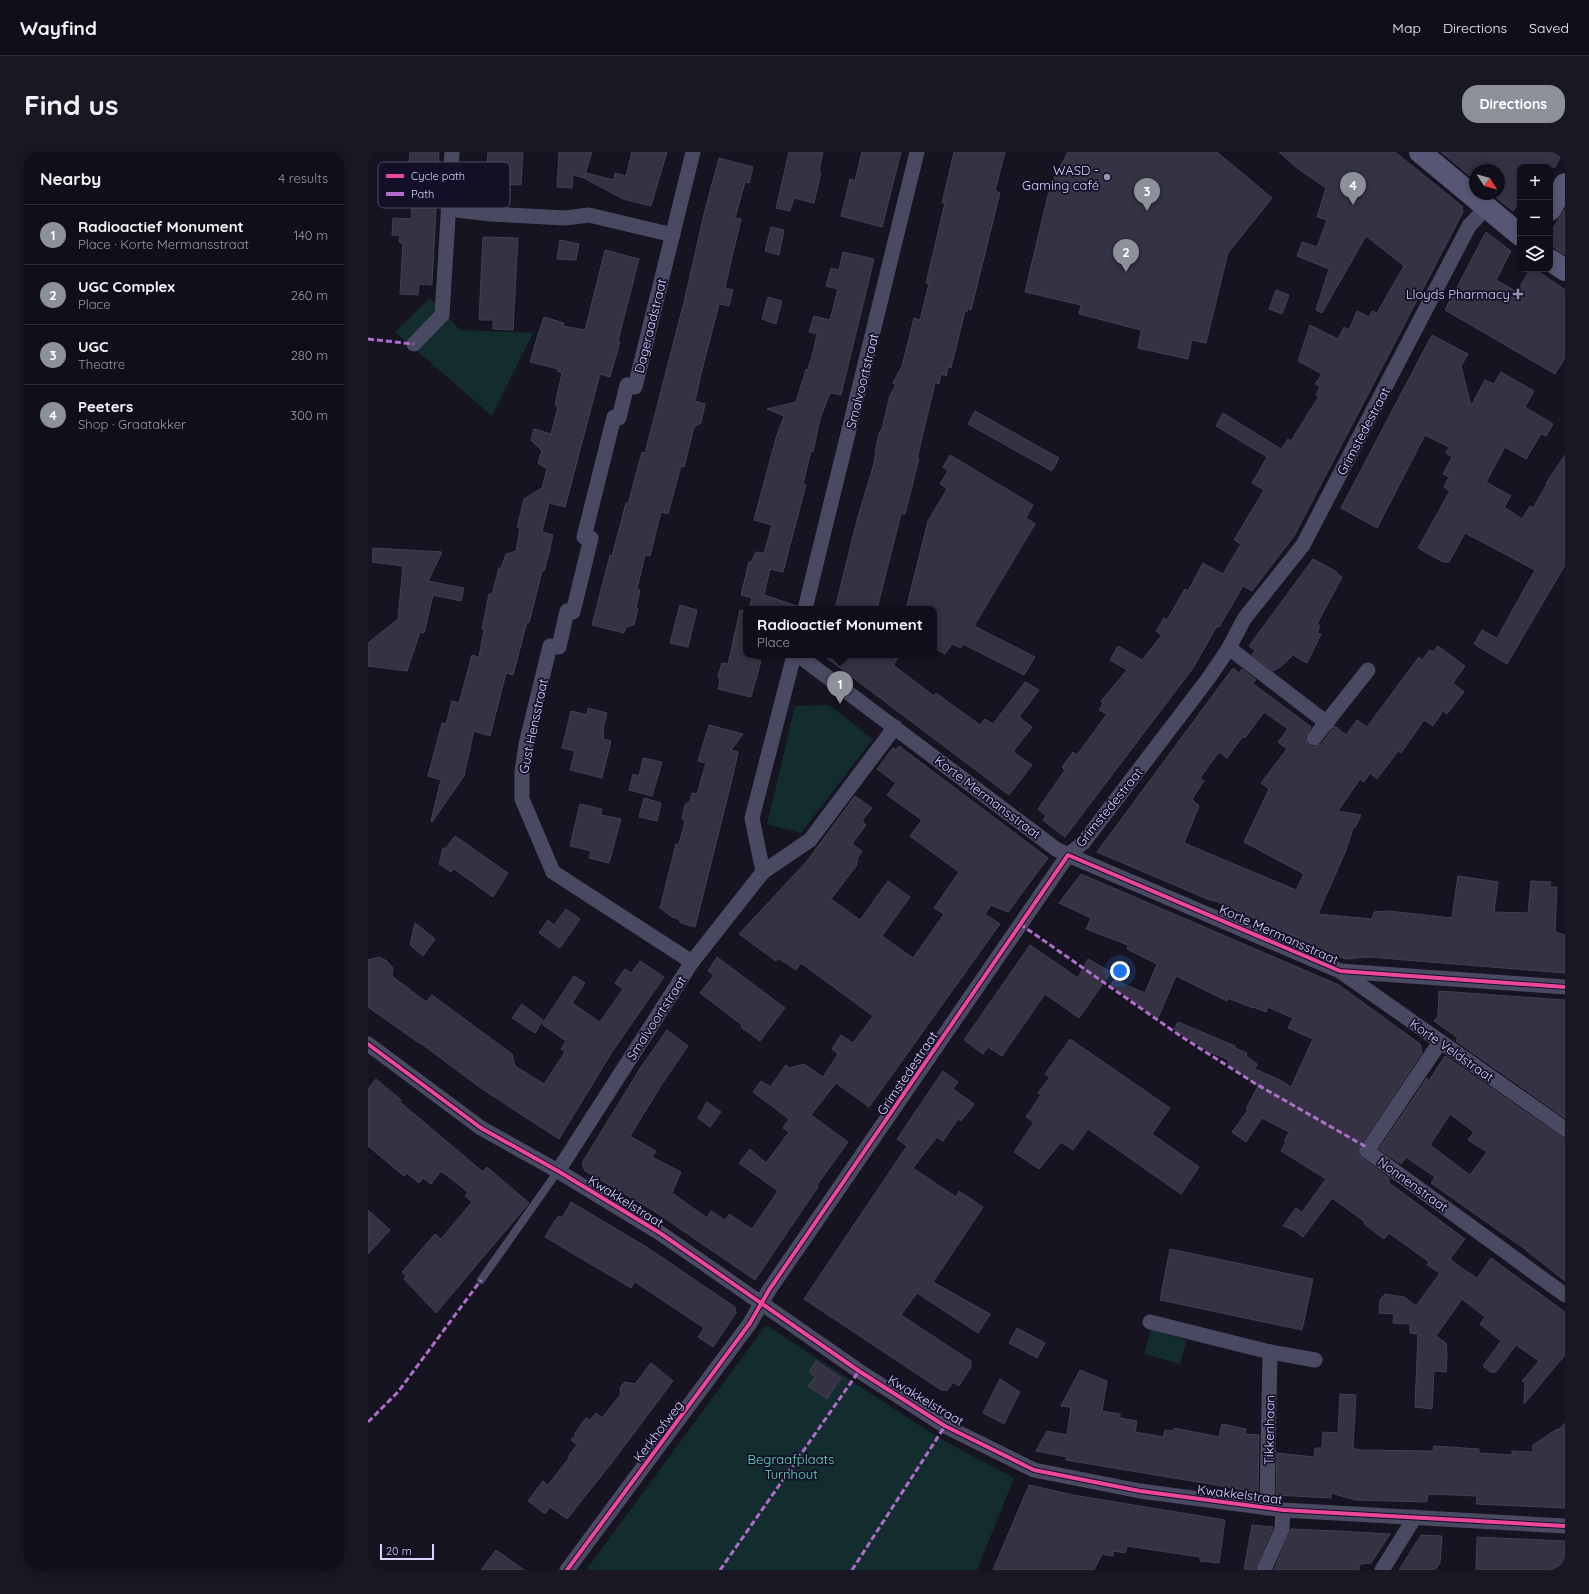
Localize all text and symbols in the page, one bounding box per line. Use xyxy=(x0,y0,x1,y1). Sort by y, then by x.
text: Wayfind xyxy=(20,16,97,40)
text: Map xyxy=(1392,19,1421,37)
text: Directions xyxy=(1443,19,1507,37)
text: Saved xyxy=(1529,19,1569,37)
button: Directions xyxy=(1462,85,1565,123)
text: Find us xyxy=(24,87,118,122)
legend xyxy=(378,162,510,208)
place label: WASD - Gaming café xyxy=(1022,162,1099,193)
north arrow xyxy=(1469,164,1505,200)
map controls xyxy=(1517,164,1553,272)
button: + xyxy=(1517,164,1553,200)
text: Nearby xyxy=(40,168,101,189)
text: Cycle path xyxy=(411,169,465,183)
text: 4 results xyxy=(278,170,328,186)
marker: WASD - Gaming café xyxy=(1102,172,1112,182)
pin: 4 xyxy=(1340,172,1366,205)
pin: 3 xyxy=(1134,178,1160,211)
text: Path xyxy=(411,187,434,201)
button: − xyxy=(1517,200,1553,236)
text: Radioactief Monument xyxy=(78,217,244,236)
text: 1 xyxy=(50,227,56,243)
text: 140 m xyxy=(293,227,328,243)
text: Place · Korte Mermansstraat xyxy=(78,236,249,252)
button: layers xyxy=(1517,236,1553,272)
pin: 2 xyxy=(1113,239,1139,272)
text: UGC Complex xyxy=(78,277,175,296)
street label: Dageraadstraat xyxy=(631,277,669,375)
place label: Lloyds Pharmacy xyxy=(1406,286,1510,302)
text: 2 xyxy=(49,287,57,303)
text: 260 m xyxy=(291,287,328,303)
marker: Lloyds Pharmacy xyxy=(1513,289,1523,299)
text: Place xyxy=(78,296,111,312)
street label: Smalvoortstraat xyxy=(842,332,882,430)
text: UGC xyxy=(78,337,108,356)
text: 3 xyxy=(50,347,56,363)
text: 280 m xyxy=(291,347,328,363)
text: Theatre xyxy=(78,356,125,372)
street label: Grimstedestraat xyxy=(1333,384,1393,478)
text: Peeters xyxy=(78,397,133,416)
text: 4 xyxy=(49,407,57,423)
text: 300 m xyxy=(290,407,328,423)
text: Shop · Graatakker xyxy=(78,416,186,432)
popup xyxy=(743,606,937,658)
text: Radioactief Monument xyxy=(757,615,923,634)
text: Place xyxy=(757,634,790,650)
pin: 1 xyxy=(827,671,853,704)
street label: Gust Hensstraat xyxy=(515,677,551,775)
street label: Korte Mermansstraat xyxy=(932,752,1044,842)
street label: Grimstedestraat xyxy=(1072,764,1146,850)
street label: Korte Mermansstraat xyxy=(1217,901,1341,967)
your location xyxy=(1110,961,1130,981)
street label: Smalvoortstraat xyxy=(623,973,689,1063)
street label: Korte Veldstraat xyxy=(1407,1015,1497,1085)
street label: Grimstedestraat xyxy=(873,1028,941,1118)
street label: Nonnenstraat xyxy=(1375,1153,1451,1215)
street label: Kwakkelstraat xyxy=(585,1171,667,1231)
street label: Kwakkelstraat xyxy=(885,1371,967,1429)
street label: Tikkenhaan xyxy=(1260,1395,1278,1465)
street label: Kerkhofweg xyxy=(630,1397,686,1465)
park label: Begraafplaats Turnhout xyxy=(748,1451,834,1482)
street label: Kwakkelstraat xyxy=(1196,1481,1284,1507)
scale bar xyxy=(380,1542,434,1561)
text: 20 m xyxy=(386,1544,412,1558)

